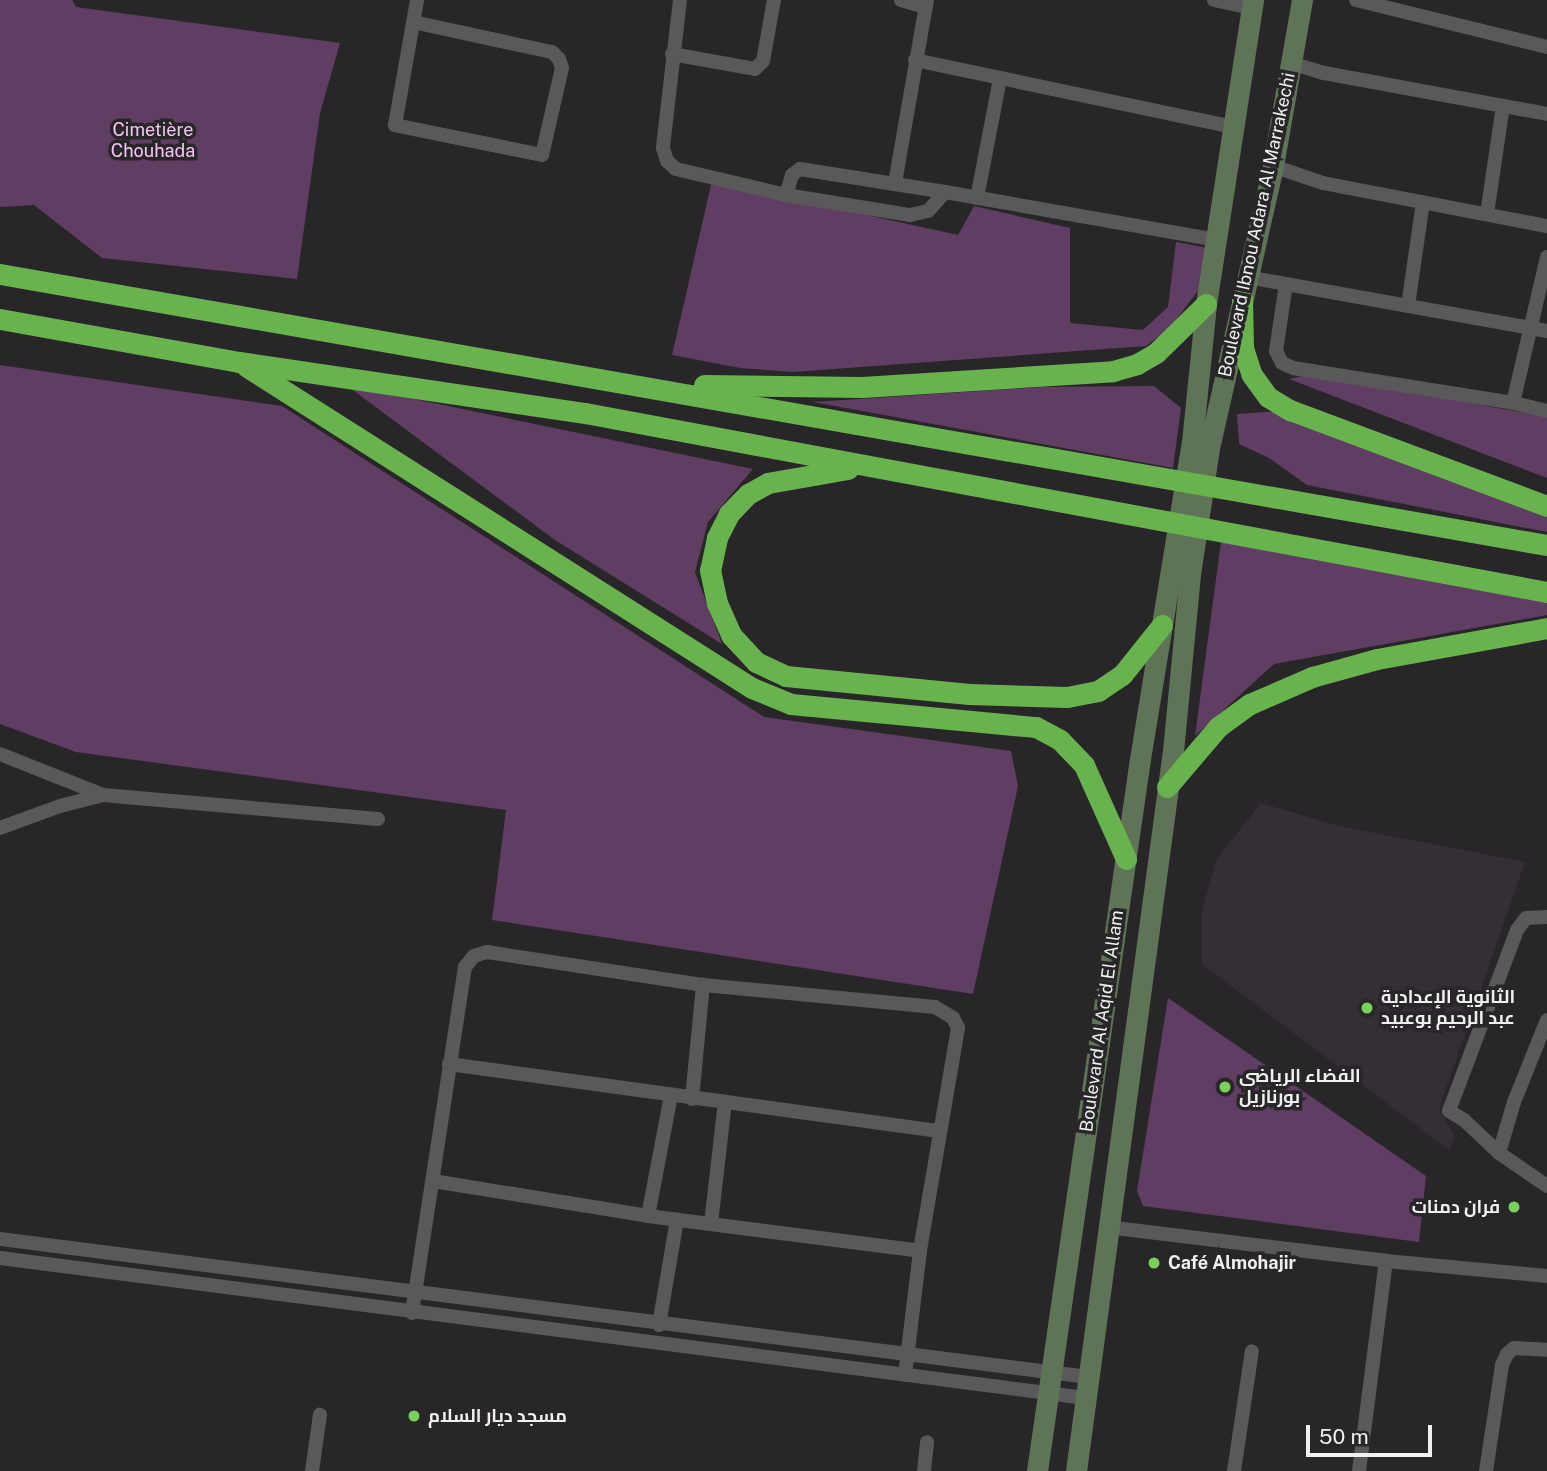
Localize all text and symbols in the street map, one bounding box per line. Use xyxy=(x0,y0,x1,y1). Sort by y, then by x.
street label: Boulevard Ibnou Adara Al Marrakechi xyxy=(1214,71,1300,379)
park label: Cimetière Chouhada xyxy=(111,120,195,162)
street label: Boulevard Al Aqid El Allam xyxy=(1076,909,1128,1133)
place label: الثانوية الإعدادية عبد الرحيم بوعبيد xyxy=(1381,987,1515,1030)
marker: الثانوية الإعدادية عبد الرحيم بوعبيد xyxy=(1359,1000,1375,1016)
place label: الفضاء الرياضي بورنازيل xyxy=(1239,1066,1361,1108)
marker: الفضاء الرياضي بورنازيل xyxy=(1217,1079,1233,1095)
place label: فران دمنات xyxy=(1412,1196,1500,1218)
marker: فران دمنات xyxy=(1506,1199,1522,1215)
place label: Café Almohajir xyxy=(1168,1252,1296,1274)
marker: Café Almohajir xyxy=(1146,1255,1162,1271)
place label: مسجد ديار السلام xyxy=(428,1405,567,1427)
marker: مسجد ديار السلام xyxy=(406,1408,422,1424)
scale bar xyxy=(1309,1412,1435,1456)
text: 50 m xyxy=(1319,1424,1369,1449)

